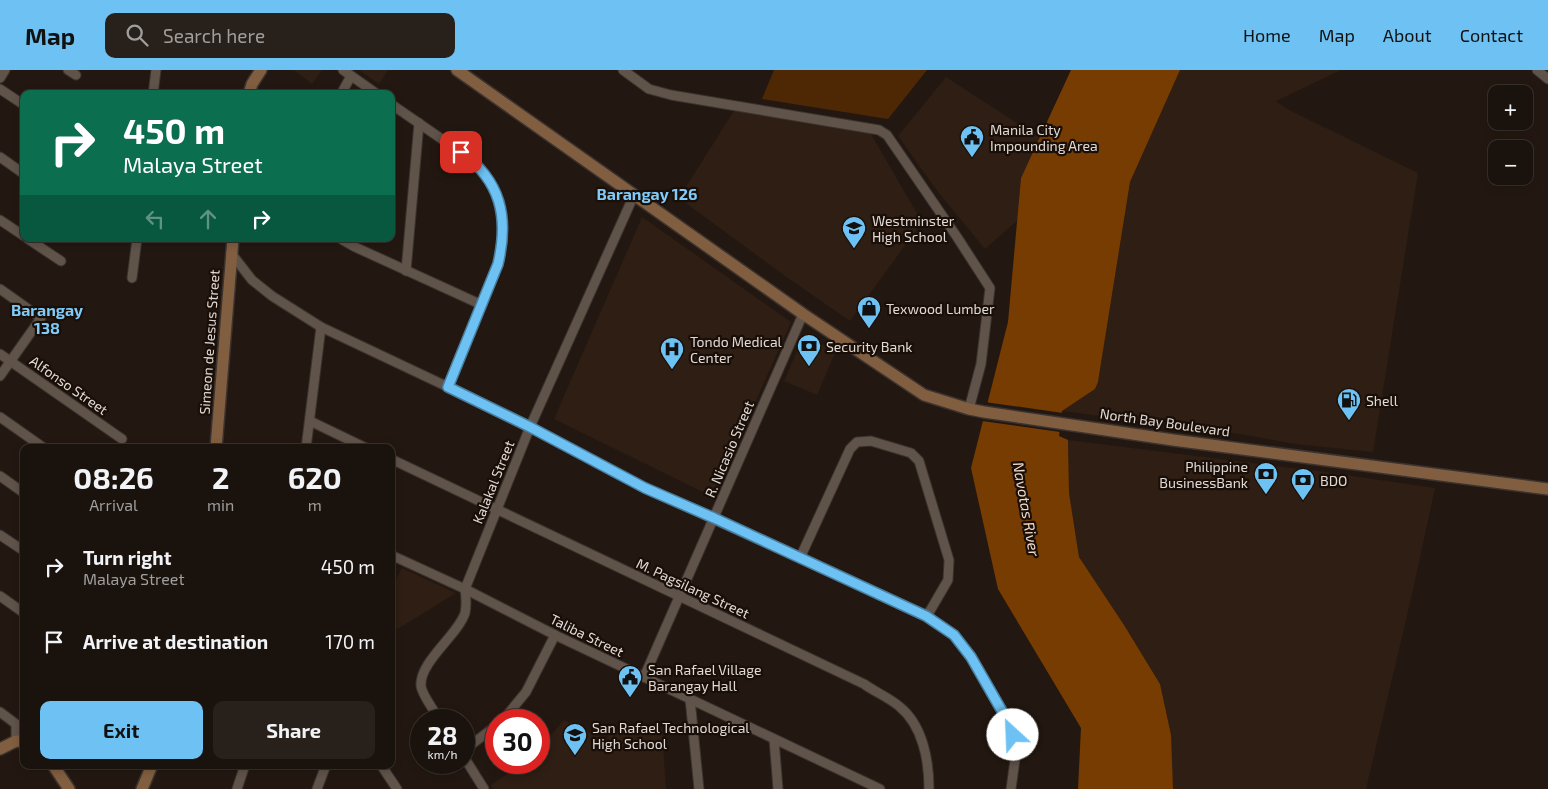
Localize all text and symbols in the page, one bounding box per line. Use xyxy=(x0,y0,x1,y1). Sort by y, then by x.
search box xyxy=(105,13,455,58)
text: Map xyxy=(25,21,75,50)
icon: search xyxy=(123,21,151,49)
text: Search here xyxy=(163,24,265,47)
text: Home xyxy=(1243,24,1291,46)
text: Map xyxy=(1319,24,1355,46)
text: About xyxy=(1383,24,1432,46)
text: Contact xyxy=(1460,24,1523,46)
map controls xyxy=(1488,85,1533,185)
button: + xyxy=(1488,85,1533,130)
text: 450 m xyxy=(123,109,225,151)
icon: right xyxy=(40,110,105,175)
place label: Manila City Impounding Area xyxy=(990,121,1098,154)
public building icon: Manila City Impounding Area xyxy=(959,124,985,158)
pin xyxy=(440,131,482,173)
icon: arrive xyxy=(447,138,475,166)
button: − xyxy=(1488,140,1533,185)
text: Malaya Street xyxy=(123,151,263,177)
district label: Barangay 126 xyxy=(597,184,697,204)
icon: left xyxy=(141,205,169,233)
icon: ahead xyxy=(194,205,222,233)
icon: right xyxy=(247,205,275,233)
place label: Westminster High School xyxy=(872,212,955,245)
school or university icon: Westminster High School xyxy=(841,215,867,249)
street label: Simeon de Jesus Street xyxy=(195,269,223,415)
shop icon: Texwood Lumber xyxy=(856,295,882,329)
district label: Barangay 138 xyxy=(11,300,83,337)
place label: Texwood Lumber xyxy=(886,300,995,317)
place label: Tondo Medical Center xyxy=(690,333,783,366)
bank icon: Security Bank xyxy=(796,333,822,367)
hospital icon: Tondo Medical Center xyxy=(659,336,685,370)
place label: Security Bank xyxy=(826,338,912,355)
street label: Alfonso Street xyxy=(27,352,111,418)
fuel station icon: Shell xyxy=(1336,387,1362,421)
place label: Shell xyxy=(1366,392,1399,409)
street label: R. Nicasio Street xyxy=(701,398,757,500)
street label: North Bay Boulevard xyxy=(1099,404,1231,440)
street label: Kalakal Street xyxy=(469,438,517,526)
place label: Philippine BusinessBank xyxy=(1159,458,1248,491)
text: 08:26 xyxy=(73,459,154,495)
text: 2 xyxy=(212,459,229,495)
text: 620 xyxy=(288,459,342,495)
water label: Navotas River xyxy=(1010,460,1044,559)
bank icon: Philippine BusinessBank xyxy=(1253,461,1279,495)
bank icon: BDO xyxy=(1290,467,1316,501)
place label: BDO xyxy=(1320,472,1347,489)
text: Arrival xyxy=(89,495,138,514)
text: min xyxy=(207,495,234,514)
text: m xyxy=(308,495,322,514)
text: Turn right xyxy=(83,546,171,569)
icon: right xyxy=(40,553,68,581)
street label: M. Pagsilang Street xyxy=(634,554,752,622)
text: 450 m xyxy=(321,555,375,578)
text: Malaya Street xyxy=(83,569,185,588)
street label: Taliba Street xyxy=(547,610,627,660)
icon: arrive xyxy=(40,628,68,656)
text: Arrive at destination xyxy=(83,630,268,653)
text: 170 m xyxy=(325,630,375,653)
place label: San Rafael Village Barangay Hall xyxy=(648,661,762,694)
public building icon: San Rafael Village Barangay Hall xyxy=(617,664,643,698)
button: Exit xyxy=(40,701,203,759)
button: Share xyxy=(213,701,375,759)
position arrow xyxy=(986,708,1038,760)
speed limit sign: 30 xyxy=(485,709,550,774)
place label: San Rafael Technological High School xyxy=(592,719,750,752)
text: 28 xyxy=(427,720,458,750)
school or university icon: San Rafael Technological High School xyxy=(562,722,588,756)
text: km/h xyxy=(428,747,457,761)

